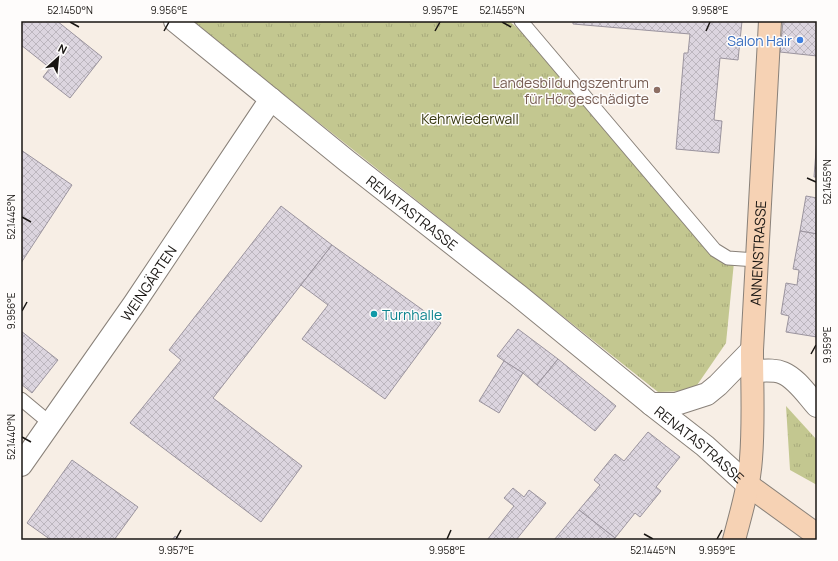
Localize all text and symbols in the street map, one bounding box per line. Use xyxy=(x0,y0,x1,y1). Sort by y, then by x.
text: 52.1450°N xyxy=(47,3,93,17)
text: 9.956°E xyxy=(151,3,188,17)
text: 9.957°E xyxy=(422,3,458,17)
text: 52.1455°N xyxy=(479,3,525,17)
text: 9.958°E xyxy=(692,3,729,17)
place label: Salon Hair xyxy=(727,31,792,50)
marker: Salon Hair xyxy=(795,35,805,45)
north arrow xyxy=(38,38,78,78)
text: N xyxy=(56,40,70,57)
place label: Landesbildungszentrum für Hörgeschädigte xyxy=(493,73,649,108)
marker: Landesbildungszentrum für Hörgeschädigte xyxy=(652,85,662,95)
park label: Kehrwiederwall xyxy=(421,109,519,128)
text: 52.1455°N xyxy=(820,159,834,205)
street label: RENATASTRASSE xyxy=(363,171,462,254)
text: 52.1445°N xyxy=(4,194,18,240)
street label: ANNENSTRASSE xyxy=(745,200,770,306)
street label: WEINGÄRTEN xyxy=(116,241,180,324)
text: 9.956°E xyxy=(4,292,18,329)
place label: Turnhalle xyxy=(382,305,442,324)
marker: Turnhalle xyxy=(369,309,379,319)
text: 9.959°E xyxy=(820,326,834,363)
street label: RENATASTRASSE xyxy=(651,401,749,487)
text: 52.1440°N xyxy=(4,414,18,460)
text: 9.957°E xyxy=(158,543,194,557)
text: 9.958°E xyxy=(429,543,466,557)
text: 52.1445°N xyxy=(630,543,676,557)
text: 9.959°E xyxy=(699,543,736,557)

